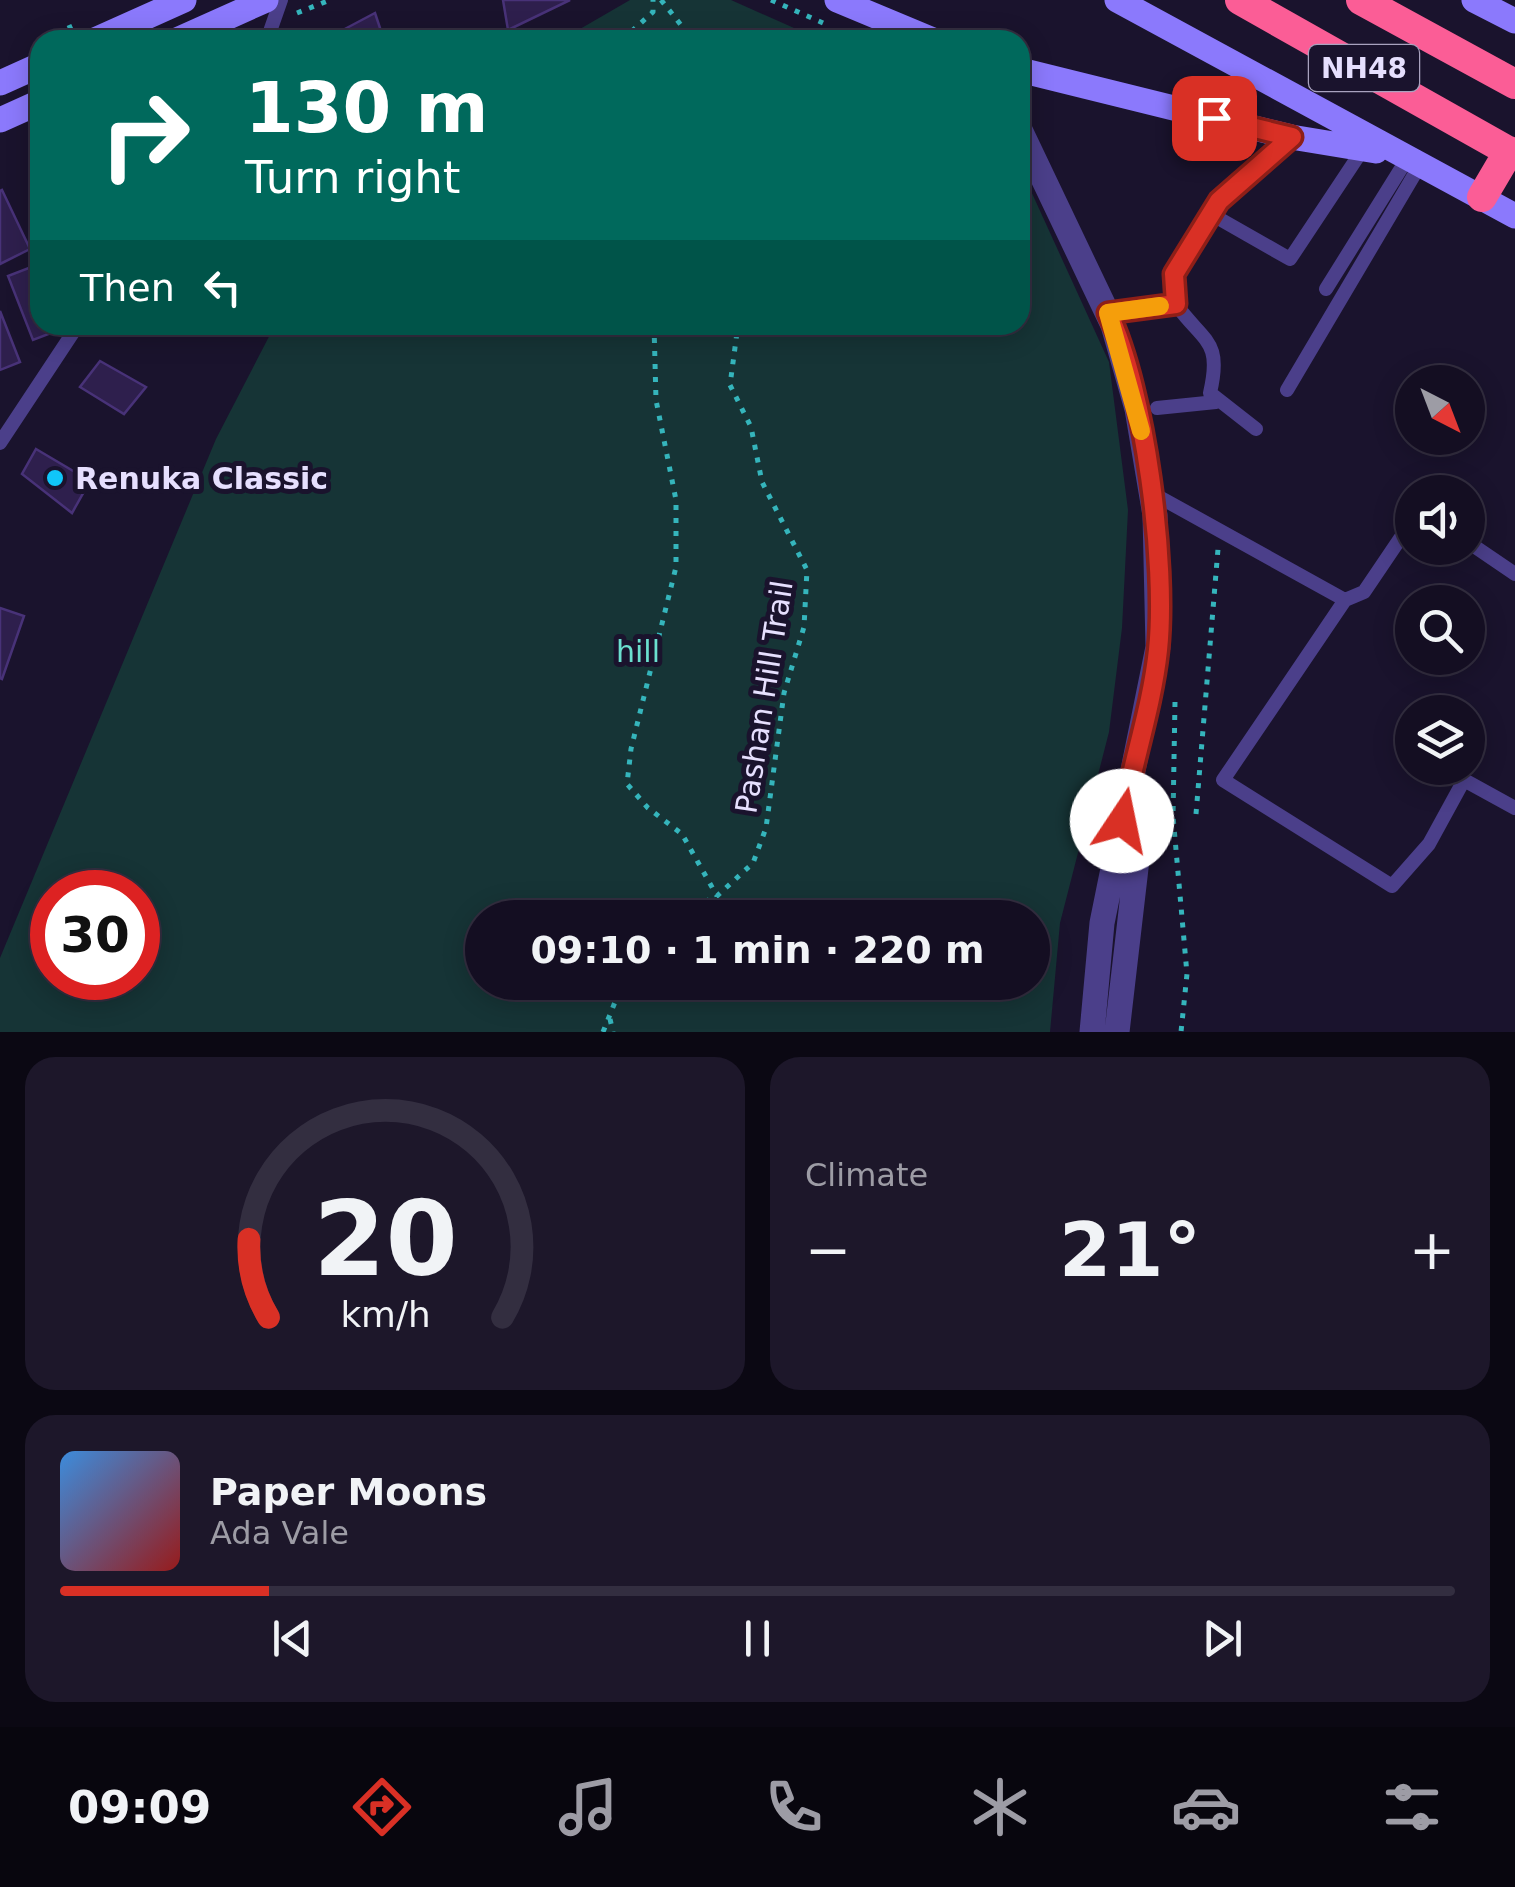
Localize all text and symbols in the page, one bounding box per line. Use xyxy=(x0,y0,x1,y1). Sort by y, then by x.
road number: NH48 xyxy=(1309,45,1419,91)
text: 130 m xyxy=(245,67,488,149)
icon: right xyxy=(80,70,210,200)
pin xyxy=(1172,76,1257,161)
icon: arrive xyxy=(1187,91,1242,146)
text: Turn right xyxy=(245,151,460,204)
icon: left xyxy=(195,260,250,315)
text: Then xyxy=(80,266,175,310)
north arrow xyxy=(1395,365,1485,455)
map controls xyxy=(1395,365,1485,785)
place label: Renuka Classic xyxy=(75,461,328,496)
marker: Renuka Classic xyxy=(44,467,66,489)
button: sound xyxy=(1395,475,1485,565)
street label: Pashan Hill Trail xyxy=(728,578,800,816)
button: search xyxy=(1395,585,1485,675)
park label: hill xyxy=(616,634,660,669)
button: layers xyxy=(1395,695,1485,785)
position arrow xyxy=(1070,769,1174,873)
speed limit sign: 30 xyxy=(30,870,160,1000)
text: 09:10 · 1 min · 220 m xyxy=(530,928,985,972)
text: Climate xyxy=(805,1156,928,1194)
text: 20 xyxy=(313,1178,457,1300)
text: 21° xyxy=(1059,1206,1201,1294)
text: − xyxy=(805,1218,851,1282)
text: + xyxy=(1409,1218,1455,1282)
text: km/h xyxy=(340,1294,430,1335)
text: Paper Moons xyxy=(210,1470,487,1514)
text: Ada Vale xyxy=(210,1514,349,1552)
icon: previous xyxy=(265,1611,320,1666)
icon: pause xyxy=(730,1611,785,1666)
icon: next xyxy=(1195,1611,1250,1666)
icon: directions xyxy=(347,1772,417,1842)
icon: music xyxy=(553,1772,623,1842)
icon: phone xyxy=(759,1772,829,1842)
icon: climate xyxy=(965,1772,1035,1842)
icon: car xyxy=(1171,1772,1241,1842)
icon: filters xyxy=(1377,1772,1447,1842)
text: 09:09 xyxy=(68,1781,211,1834)

